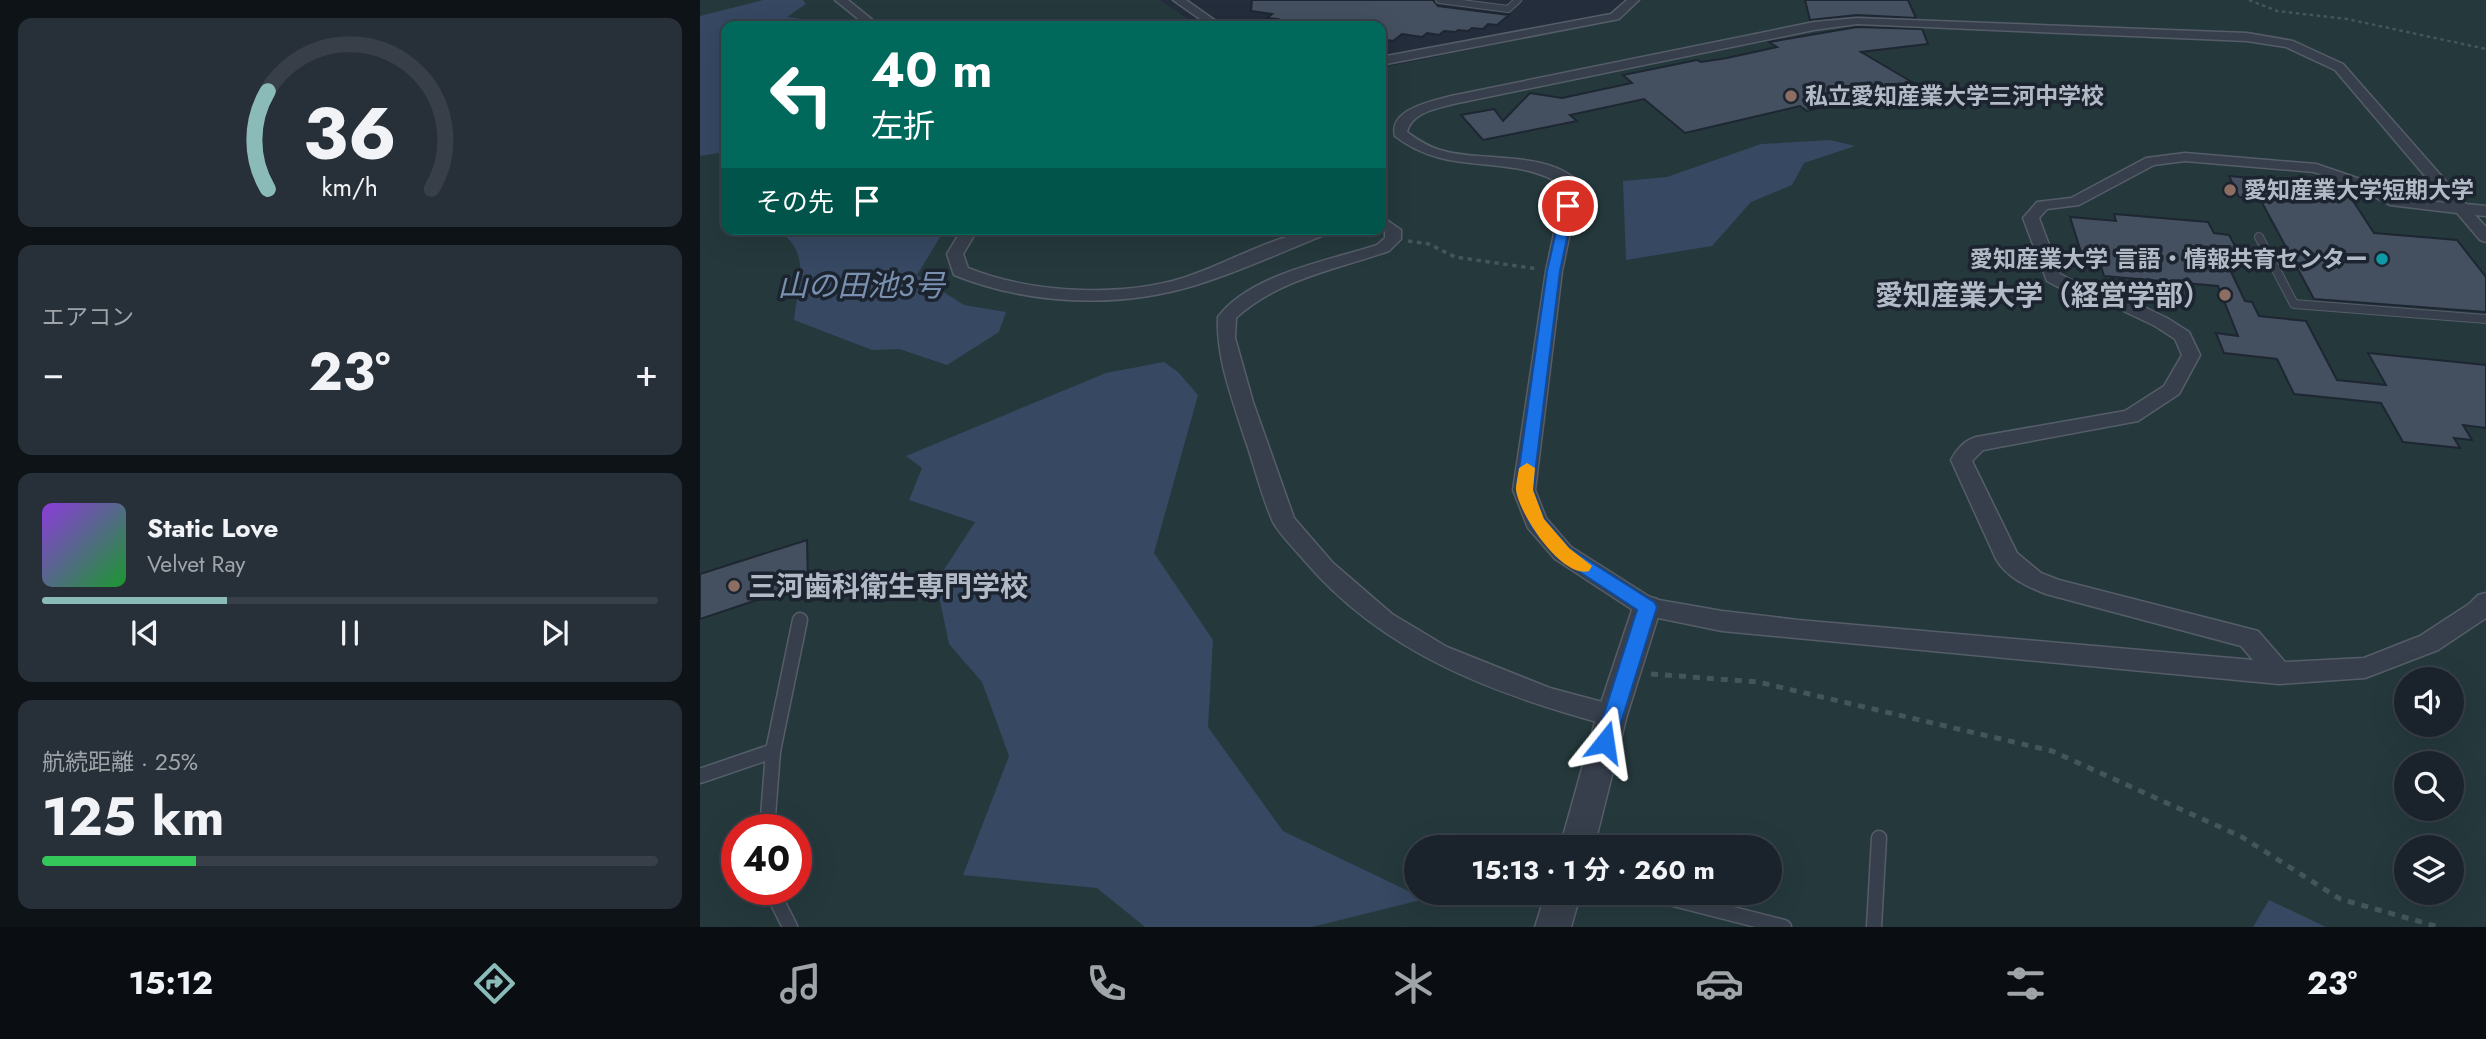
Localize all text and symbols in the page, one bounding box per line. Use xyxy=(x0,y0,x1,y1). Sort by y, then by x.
text: 40 m xyxy=(871,35,993,105)
icon: left xyxy=(756,49,847,140)
place label: 私立愛知産業大学三河中学校 xyxy=(1805,79,2104,113)
text: 36 xyxy=(303,81,397,186)
marker: 私立愛知産業大学三河中学校 xyxy=(1783,88,1799,104)
text: 左折 xyxy=(871,103,935,149)
text: km/h xyxy=(322,168,378,204)
place label: 愛知産業大学短期大学 xyxy=(2244,173,2474,207)
pin xyxy=(1538,176,1598,236)
icon: arrive xyxy=(848,182,886,220)
marker: 愛知産業大学短期大学 xyxy=(2222,182,2238,198)
text: その先 xyxy=(756,183,834,221)
icon: arrive xyxy=(1549,187,1587,225)
place label: 愛知産業大学 言語・情報共育センター xyxy=(1970,242,2368,276)
marker: 愛知産業大学 言語・情報共育センター xyxy=(2374,251,2390,267)
water label: 山の田池３号 xyxy=(778,264,946,307)
place label: 愛知産業大学（経営学部） xyxy=(1875,275,2211,316)
marker: 愛知産業大学（経営学部） xyxy=(2217,287,2233,303)
text: エアコン xyxy=(42,300,134,334)
text: 23° xyxy=(309,334,390,410)
text: − xyxy=(42,345,64,400)
text: + xyxy=(635,345,658,400)
text: Static Love xyxy=(147,509,279,547)
text: Velvet Ray xyxy=(147,547,245,581)
place label: 三河歯科衛生専門学校 xyxy=(748,566,1028,607)
marker: 三河歯科衛生専門学校 xyxy=(726,578,742,594)
icon: previous xyxy=(126,614,164,652)
icon: pause xyxy=(331,614,369,652)
icon: next xyxy=(536,614,574,652)
map controls xyxy=(2394,667,2464,905)
button: sound xyxy=(2394,667,2464,737)
position arrow xyxy=(1568,705,1642,779)
text: 航続距離 · 25% xyxy=(42,745,198,779)
button: search xyxy=(2394,751,2464,821)
text: 125 km xyxy=(42,779,224,855)
speed limit sign: 40 xyxy=(721,814,812,905)
button: layers xyxy=(2394,835,2464,905)
text: 15:13 · 1 分 · 260 m xyxy=(1471,851,1715,889)
icon: directions xyxy=(470,959,519,1008)
icon: music xyxy=(776,959,825,1008)
icon: phone xyxy=(1082,959,1131,1008)
icon: climate xyxy=(1389,959,1438,1008)
icon: car xyxy=(1695,959,1744,1008)
icon: filters xyxy=(2001,959,2050,1008)
text: 15:12 xyxy=(129,960,213,1006)
text: 23° xyxy=(2307,960,2357,1006)

